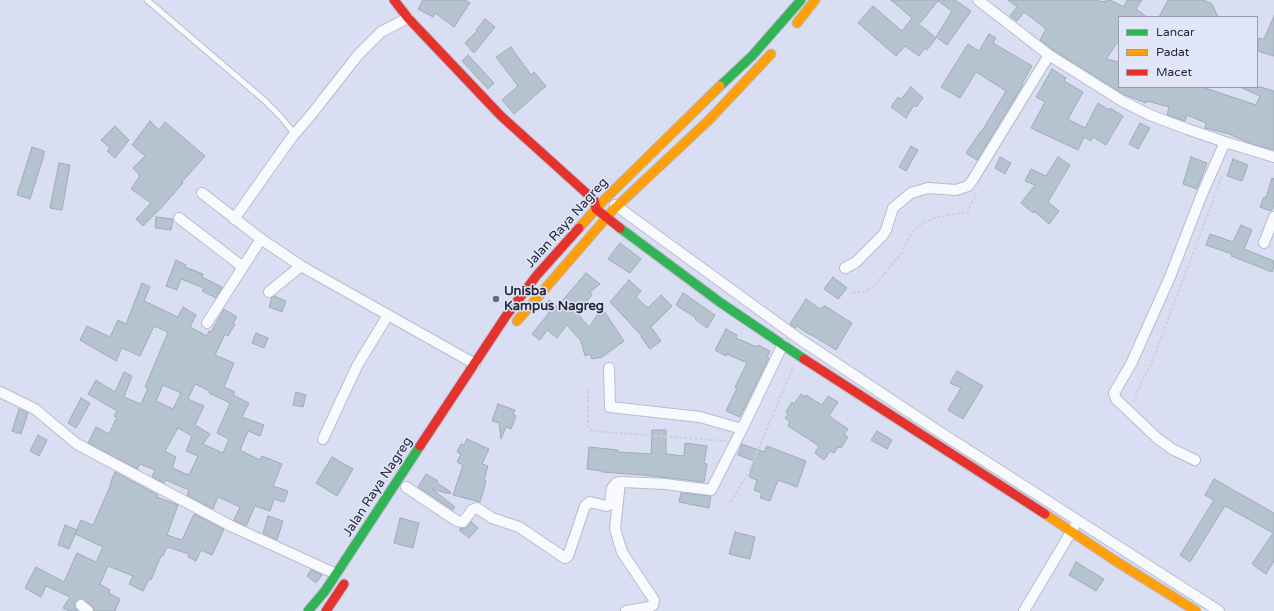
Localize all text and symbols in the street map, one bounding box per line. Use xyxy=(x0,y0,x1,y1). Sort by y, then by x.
legend xyxy=(1118,16,1258,88)
text: Lancar xyxy=(1156,25,1195,39)
text: Padat xyxy=(1156,45,1189,59)
text: Macet xyxy=(1156,65,1192,79)
street label: Jalan Raya Nagreg xyxy=(523,175,611,271)
place label: Unisba Kampus Nagreg xyxy=(504,284,604,315)
marker: Unisba Kampus Nagreg xyxy=(491,294,501,304)
street label: Jalan Raya Nagreg xyxy=(340,434,416,540)

